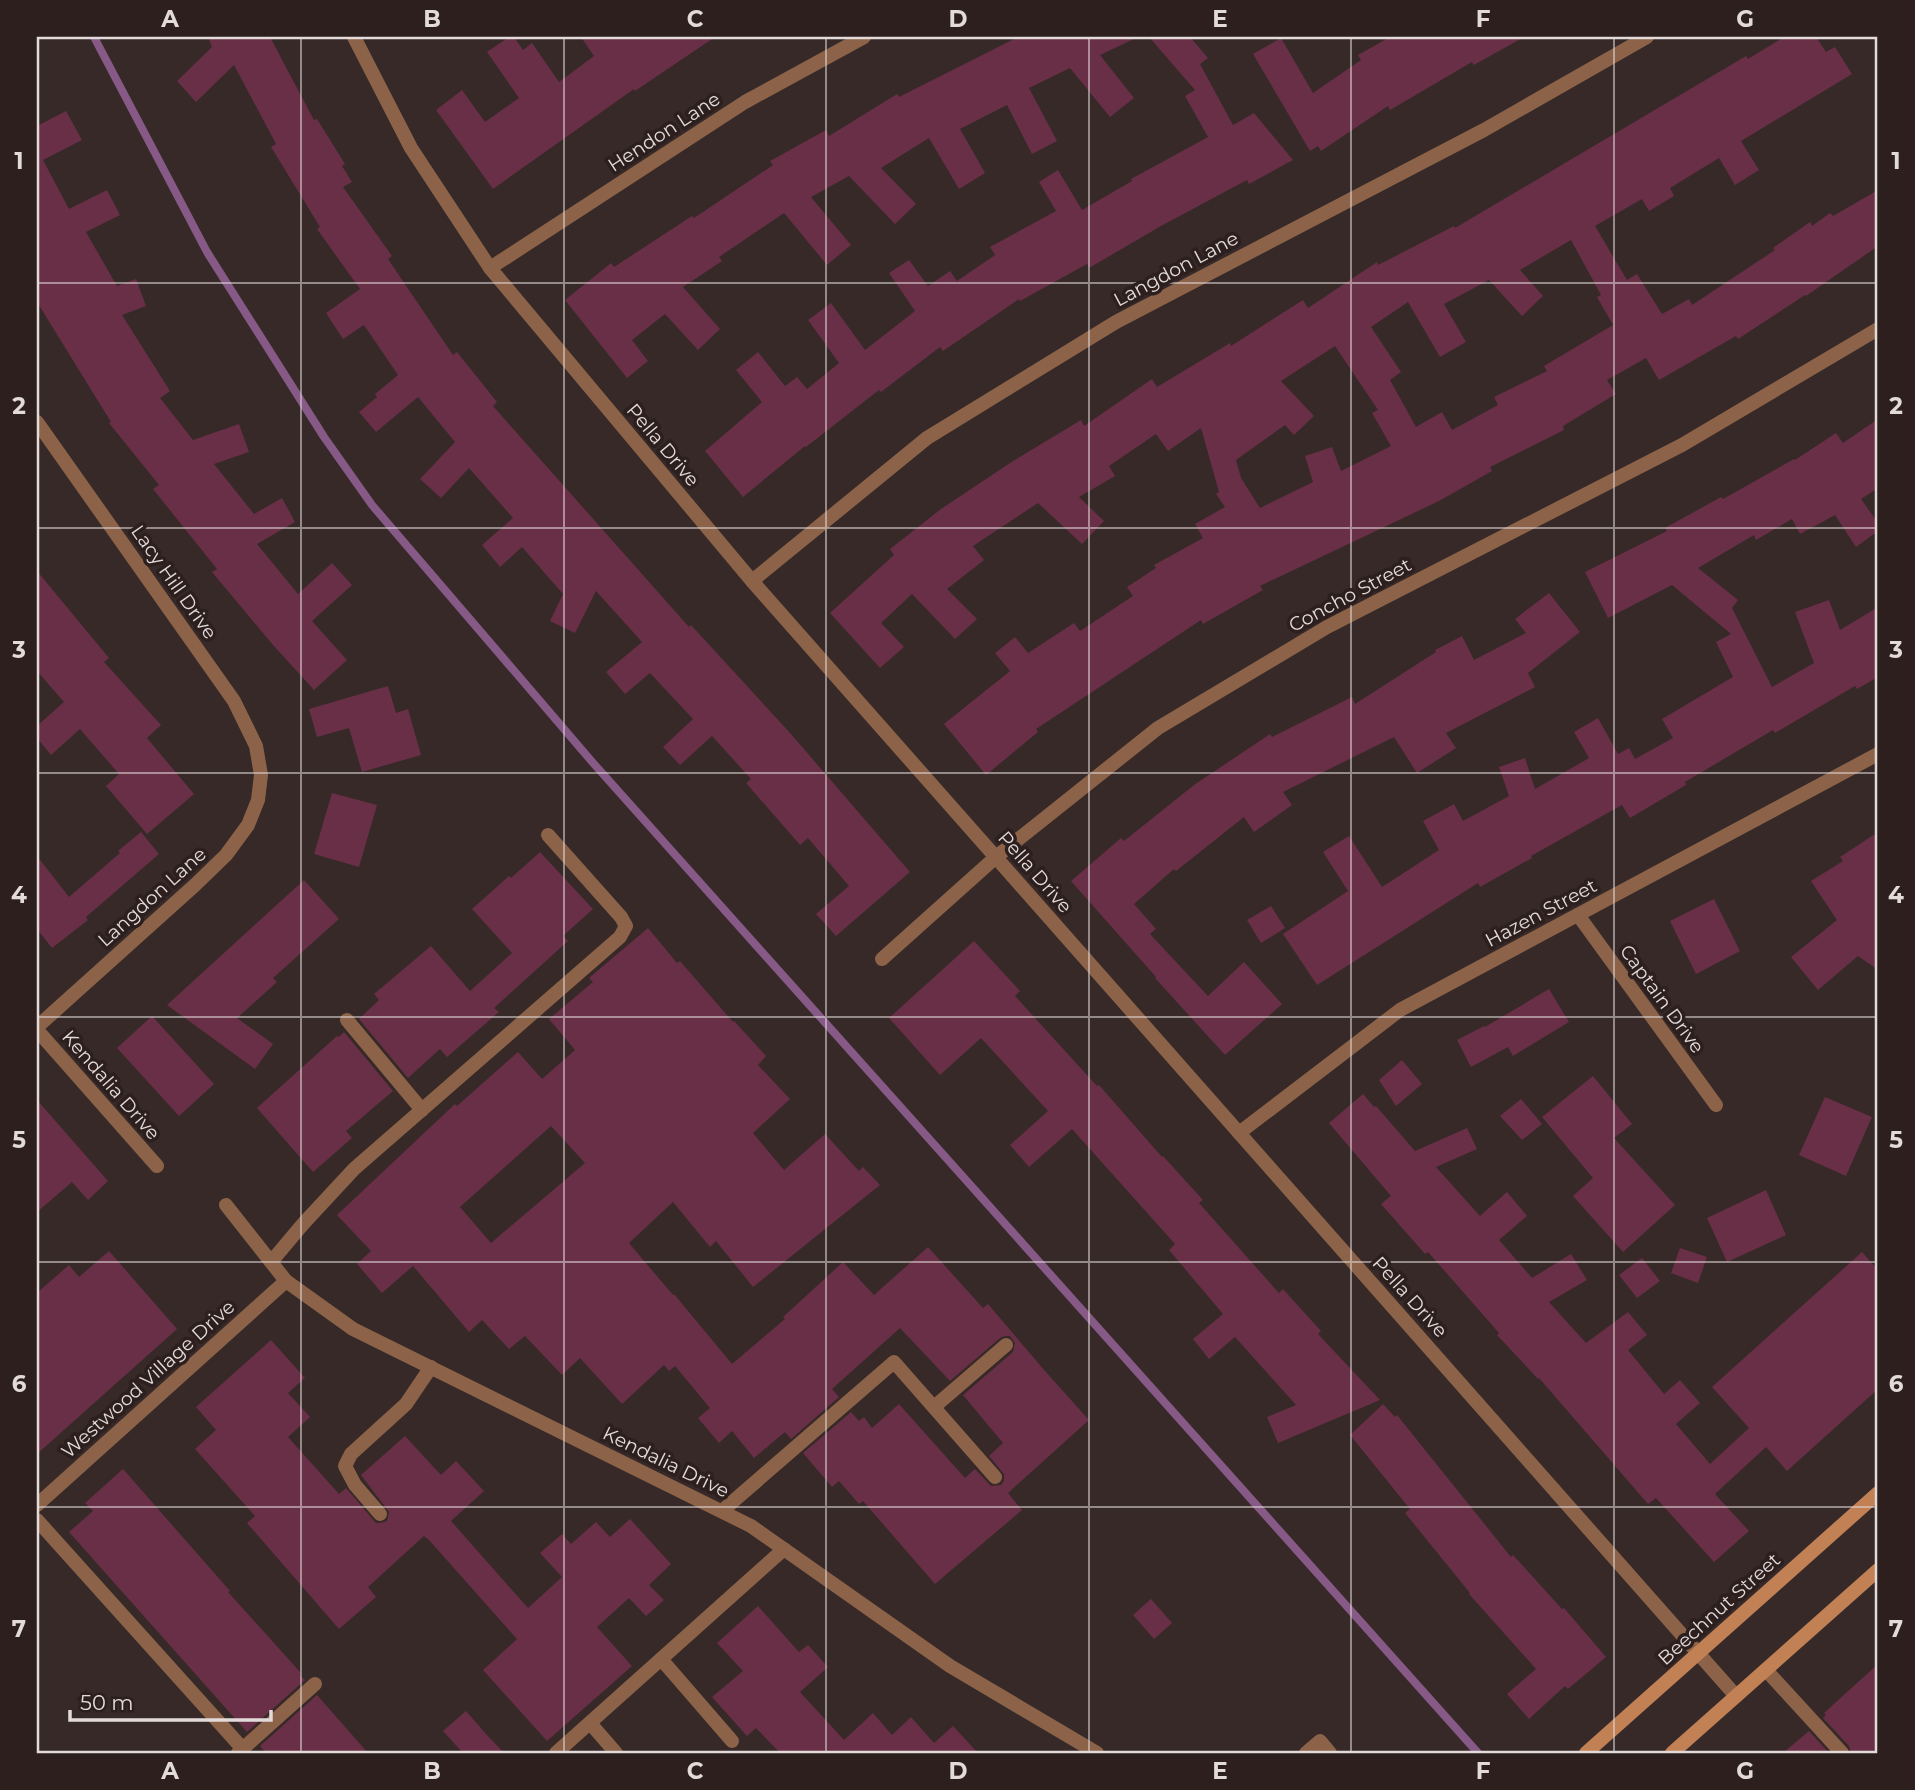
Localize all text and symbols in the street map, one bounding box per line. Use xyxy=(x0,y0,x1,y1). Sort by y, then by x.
text: A xyxy=(160,5,179,33)
text: B xyxy=(423,5,441,33)
text: C xyxy=(687,5,704,33)
text: D xyxy=(949,5,968,33)
text: E xyxy=(1212,5,1228,33)
text: F xyxy=(1476,5,1491,33)
text: G xyxy=(1736,5,1754,33)
street label: Hendon Lane xyxy=(604,87,724,177)
text: 1 xyxy=(14,147,24,175)
text: 1 xyxy=(1891,147,1901,175)
street label: Langdon Lane xyxy=(1110,227,1242,311)
text: 2 xyxy=(12,392,26,420)
text: 2 xyxy=(1889,392,1903,420)
street label: Pella Drive xyxy=(622,399,704,491)
street label: Lacy Hill Drive xyxy=(126,521,222,643)
street label: Concho Street xyxy=(1285,553,1415,637)
text: 3 xyxy=(11,636,26,664)
text: 3 xyxy=(1888,636,1903,664)
street label: Pella Drive xyxy=(993,826,1077,918)
street label: Langdon Lane xyxy=(93,842,211,952)
street label: Hazen Street xyxy=(1481,874,1601,952)
text: 4 xyxy=(11,881,27,909)
text: 4 xyxy=(1888,881,1904,909)
street label: Captain Drive xyxy=(1615,940,1709,1058)
street label: Kendalia Drive xyxy=(57,1026,165,1144)
text: 5 xyxy=(12,1126,26,1154)
text: 5 xyxy=(1889,1126,1903,1154)
street label: Pella Drive xyxy=(1368,1252,1452,1342)
street label: Westwood Village Drive xyxy=(57,1295,239,1463)
text: 6 xyxy=(12,1370,27,1398)
text: 6 xyxy=(1889,1370,1904,1398)
street label: Kendalia Drive xyxy=(599,1421,733,1503)
street label: Beechnut Street xyxy=(1653,1548,1785,1670)
text: 7 xyxy=(12,1615,26,1643)
text: 7 xyxy=(1889,1615,1903,1643)
scale bar xyxy=(70,1678,271,1722)
text: 50 m xyxy=(80,1690,134,1715)
text: A xyxy=(160,1757,179,1785)
text: B xyxy=(423,1757,441,1785)
text: C xyxy=(687,1757,704,1785)
text: D xyxy=(949,1757,968,1785)
text: E xyxy=(1212,1757,1228,1785)
text: F xyxy=(1476,1757,1491,1785)
text: G xyxy=(1736,1757,1754,1785)

